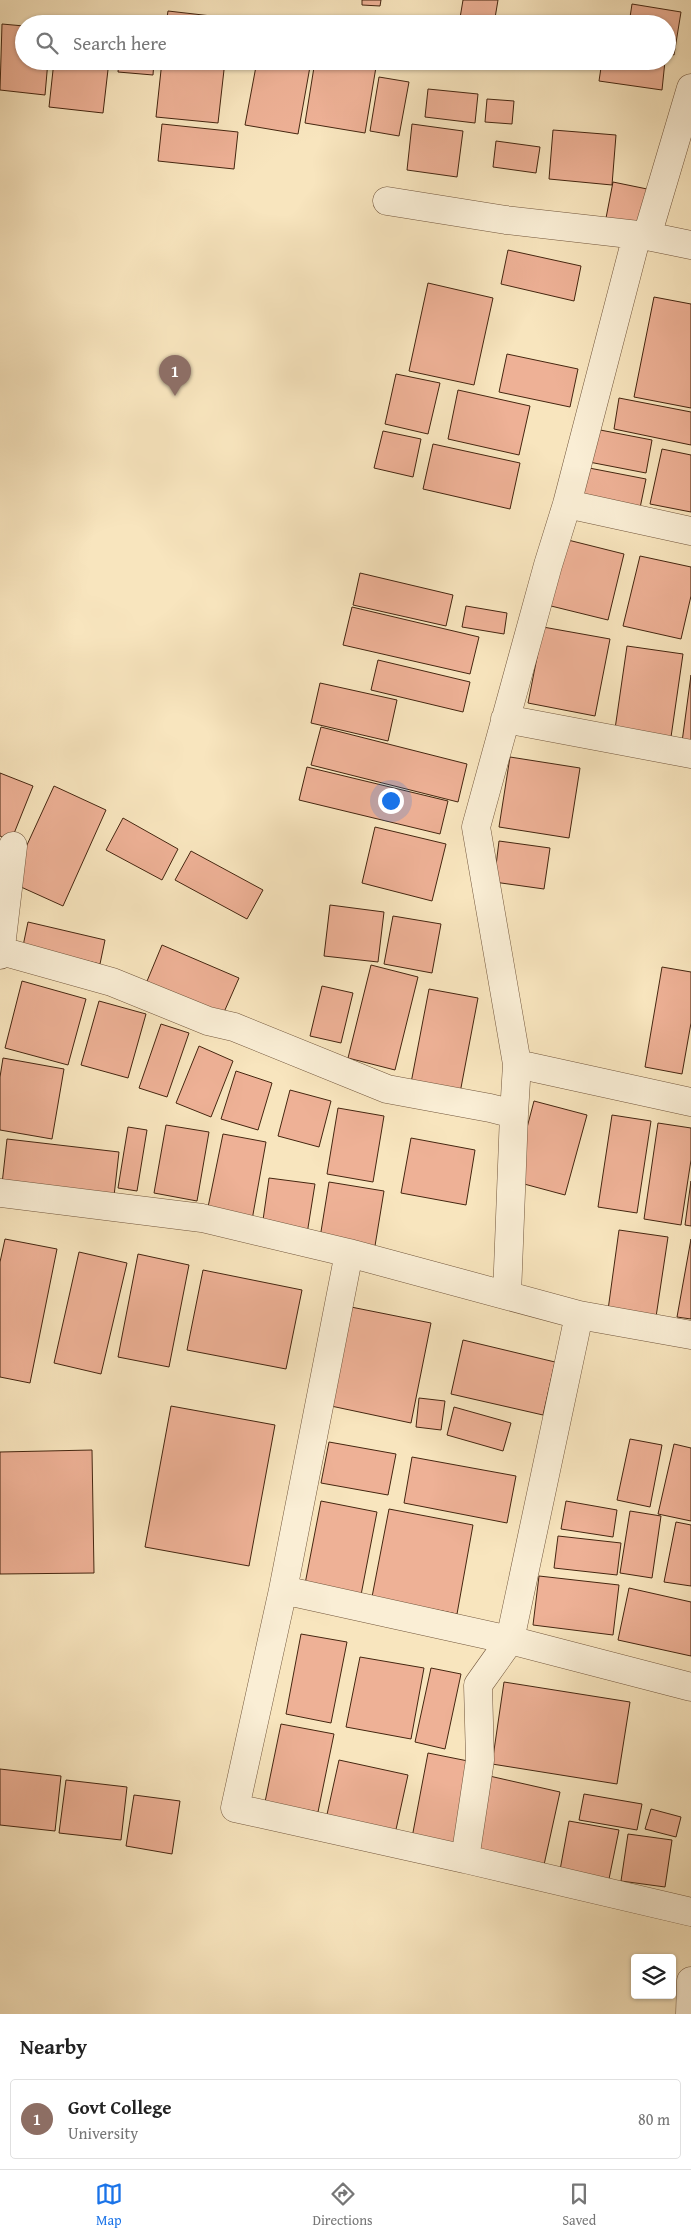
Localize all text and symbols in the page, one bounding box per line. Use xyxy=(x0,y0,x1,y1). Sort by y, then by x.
search box xyxy=(15,15,676,70)
icon: search xyxy=(33,29,61,57)
text: Search here xyxy=(73,29,167,57)
pin: 1 xyxy=(159,355,191,396)
your location xyxy=(378,788,404,814)
map controls xyxy=(631,1954,676,1999)
button: layers xyxy=(631,1954,676,1999)
text: Nearby xyxy=(20,2031,87,2062)
text: Govt College xyxy=(68,2093,172,2121)
text: 1 xyxy=(33,2107,41,2131)
text: 80 m xyxy=(638,2107,670,2131)
text: University xyxy=(68,2121,138,2145)
tab: Map xyxy=(95,2180,123,2230)
tab: Directions xyxy=(312,2180,373,2230)
tab: Saved xyxy=(562,2180,596,2230)

